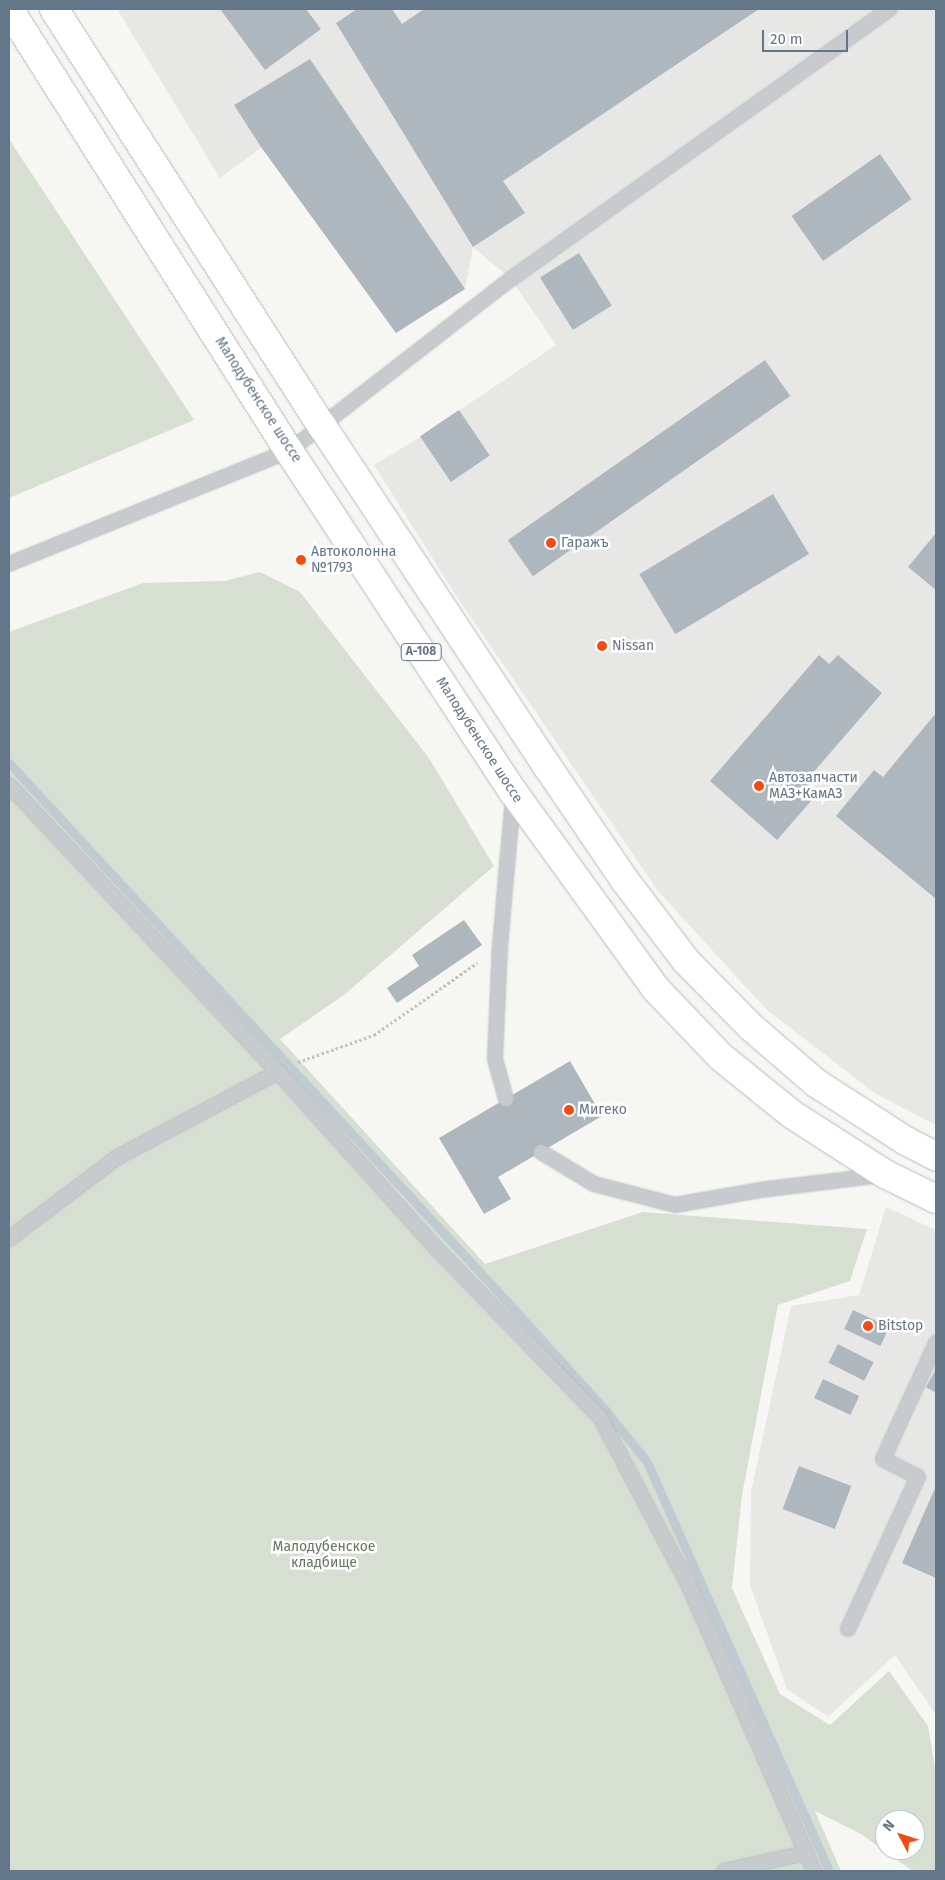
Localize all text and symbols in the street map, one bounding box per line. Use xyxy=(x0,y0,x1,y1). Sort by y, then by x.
scale bar xyxy=(765,20,851,52)
text: 20 m xyxy=(770,30,803,48)
street label: Малодубенское шоссе xyxy=(211,334,305,466)
place label: Гаражъ xyxy=(561,535,609,551)
marker: Гаражъ xyxy=(545,537,557,549)
place label: Автоколонна №1793 xyxy=(311,544,396,576)
marker: Автоколонна №1793 xyxy=(295,554,307,566)
place label: Nissan xyxy=(612,638,654,654)
marker: Nissan xyxy=(596,640,608,652)
road number: А-108 xyxy=(400,642,442,662)
street label: Малодубенское шоссе xyxy=(432,674,526,806)
place label: Автозапчасти МАЗ+КамАЗ xyxy=(769,770,858,802)
marker: Автозапчасти МАЗ+КамАЗ xyxy=(753,780,765,792)
place label: Мигеко xyxy=(579,1102,627,1118)
marker: Мигеко xyxy=(563,1104,575,1116)
place label: Bitstop xyxy=(878,1318,923,1334)
marker: Bitstop xyxy=(862,1320,874,1332)
park label: Малодубенское кладбище xyxy=(273,1539,375,1571)
north arrow xyxy=(875,1810,925,1860)
text: N xyxy=(879,1817,898,1835)

